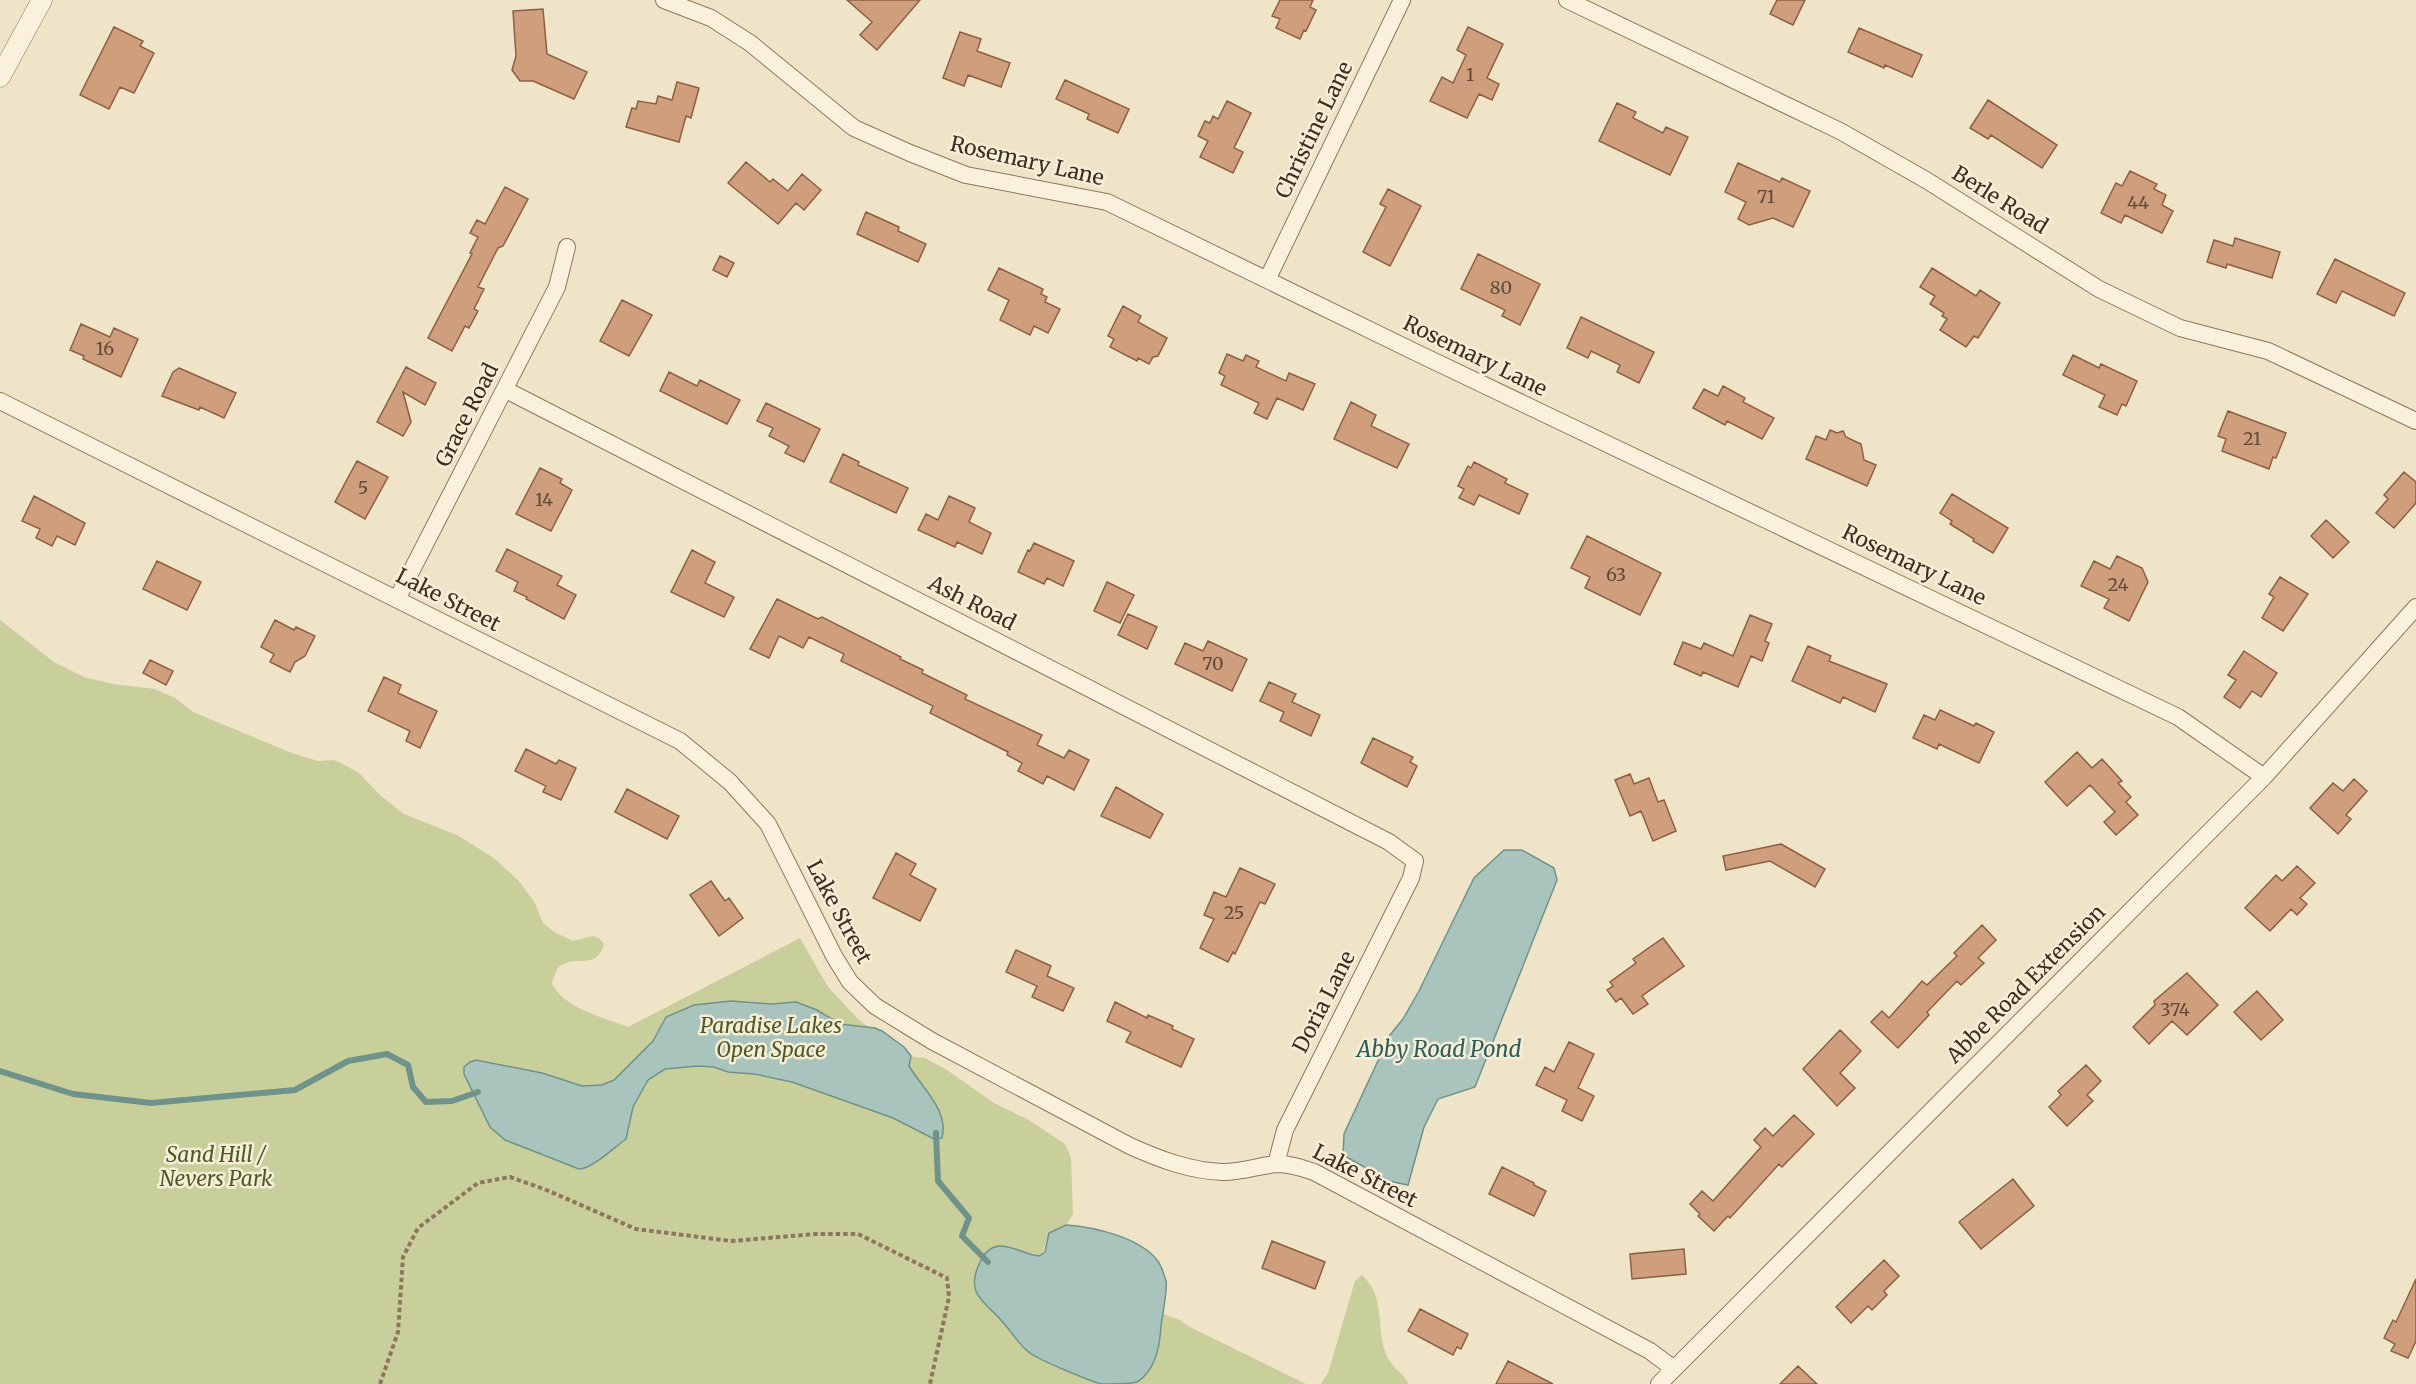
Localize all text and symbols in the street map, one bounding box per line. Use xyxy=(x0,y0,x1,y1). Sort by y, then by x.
street label: Christine Lane xyxy=(1269,57,1358,203)
house number: 1 xyxy=(1466,63,1474,86)
street label: Rosemary Lane xyxy=(948,130,1107,191)
street label: Berle Road xyxy=(1947,160,2053,240)
house number: 71 xyxy=(1757,185,1775,208)
house number: 44 xyxy=(2127,191,2149,214)
house number: 80 xyxy=(1490,276,1512,299)
street label: Rosemary Lane xyxy=(1399,309,1552,402)
house number: 16 xyxy=(96,337,114,360)
street label: Grace Road xyxy=(429,358,504,471)
house number: 21 xyxy=(2243,427,2261,450)
house number: 5 xyxy=(358,476,368,499)
house number: 14 xyxy=(535,488,553,511)
street label: Rosemary Lane xyxy=(1838,518,1991,611)
street label: Lake Street xyxy=(391,562,505,637)
house number: 63 xyxy=(1606,563,1626,586)
street label: Ash Road xyxy=(923,569,1021,636)
house number: 24 xyxy=(2107,573,2129,596)
house number: 70 xyxy=(1202,652,1224,675)
street label: Lake Street xyxy=(801,855,878,968)
street label: Abbe Road Extension xyxy=(1940,898,2111,1070)
house number: 25 xyxy=(1224,901,1244,924)
street label: Doria Lane xyxy=(1286,946,1361,1057)
house number: 374 xyxy=(2160,998,2190,1021)
park label: Paradise Lakes Open Space xyxy=(700,1012,842,1063)
water label: Abby Road Pond xyxy=(1355,1035,1521,1063)
street label: Lake Street xyxy=(1308,1138,1422,1213)
park label: Sand Hill / Nevers Park xyxy=(159,1141,273,1192)

